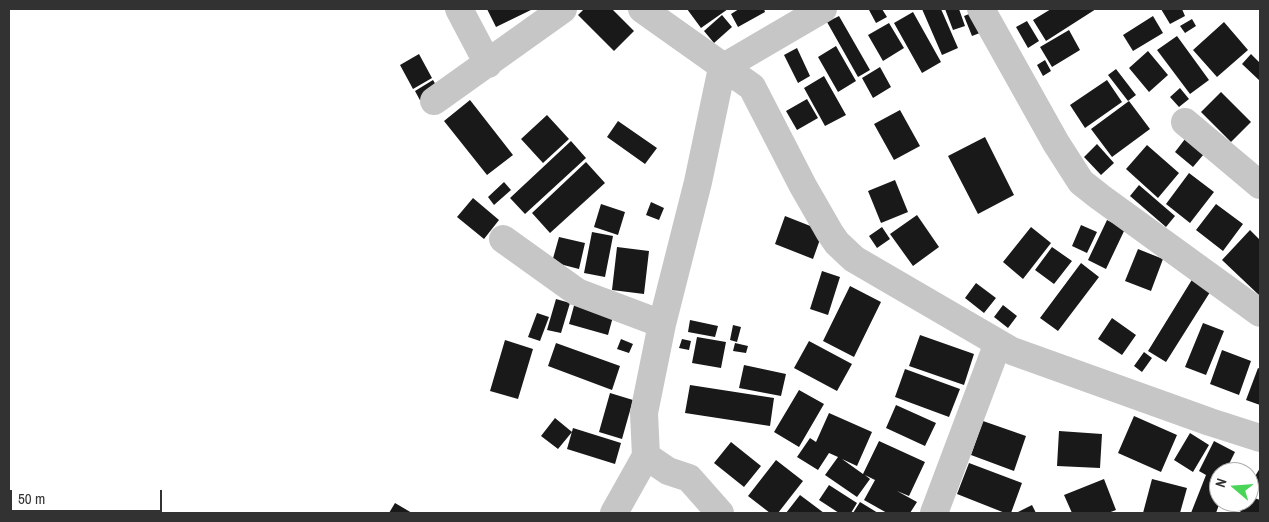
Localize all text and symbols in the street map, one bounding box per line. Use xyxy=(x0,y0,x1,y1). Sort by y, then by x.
north arrow xyxy=(1209,462,1259,512)
text: N xyxy=(1211,476,1231,489)
scale bar xyxy=(12,480,165,512)
text: 50 m xyxy=(18,488,45,509)

